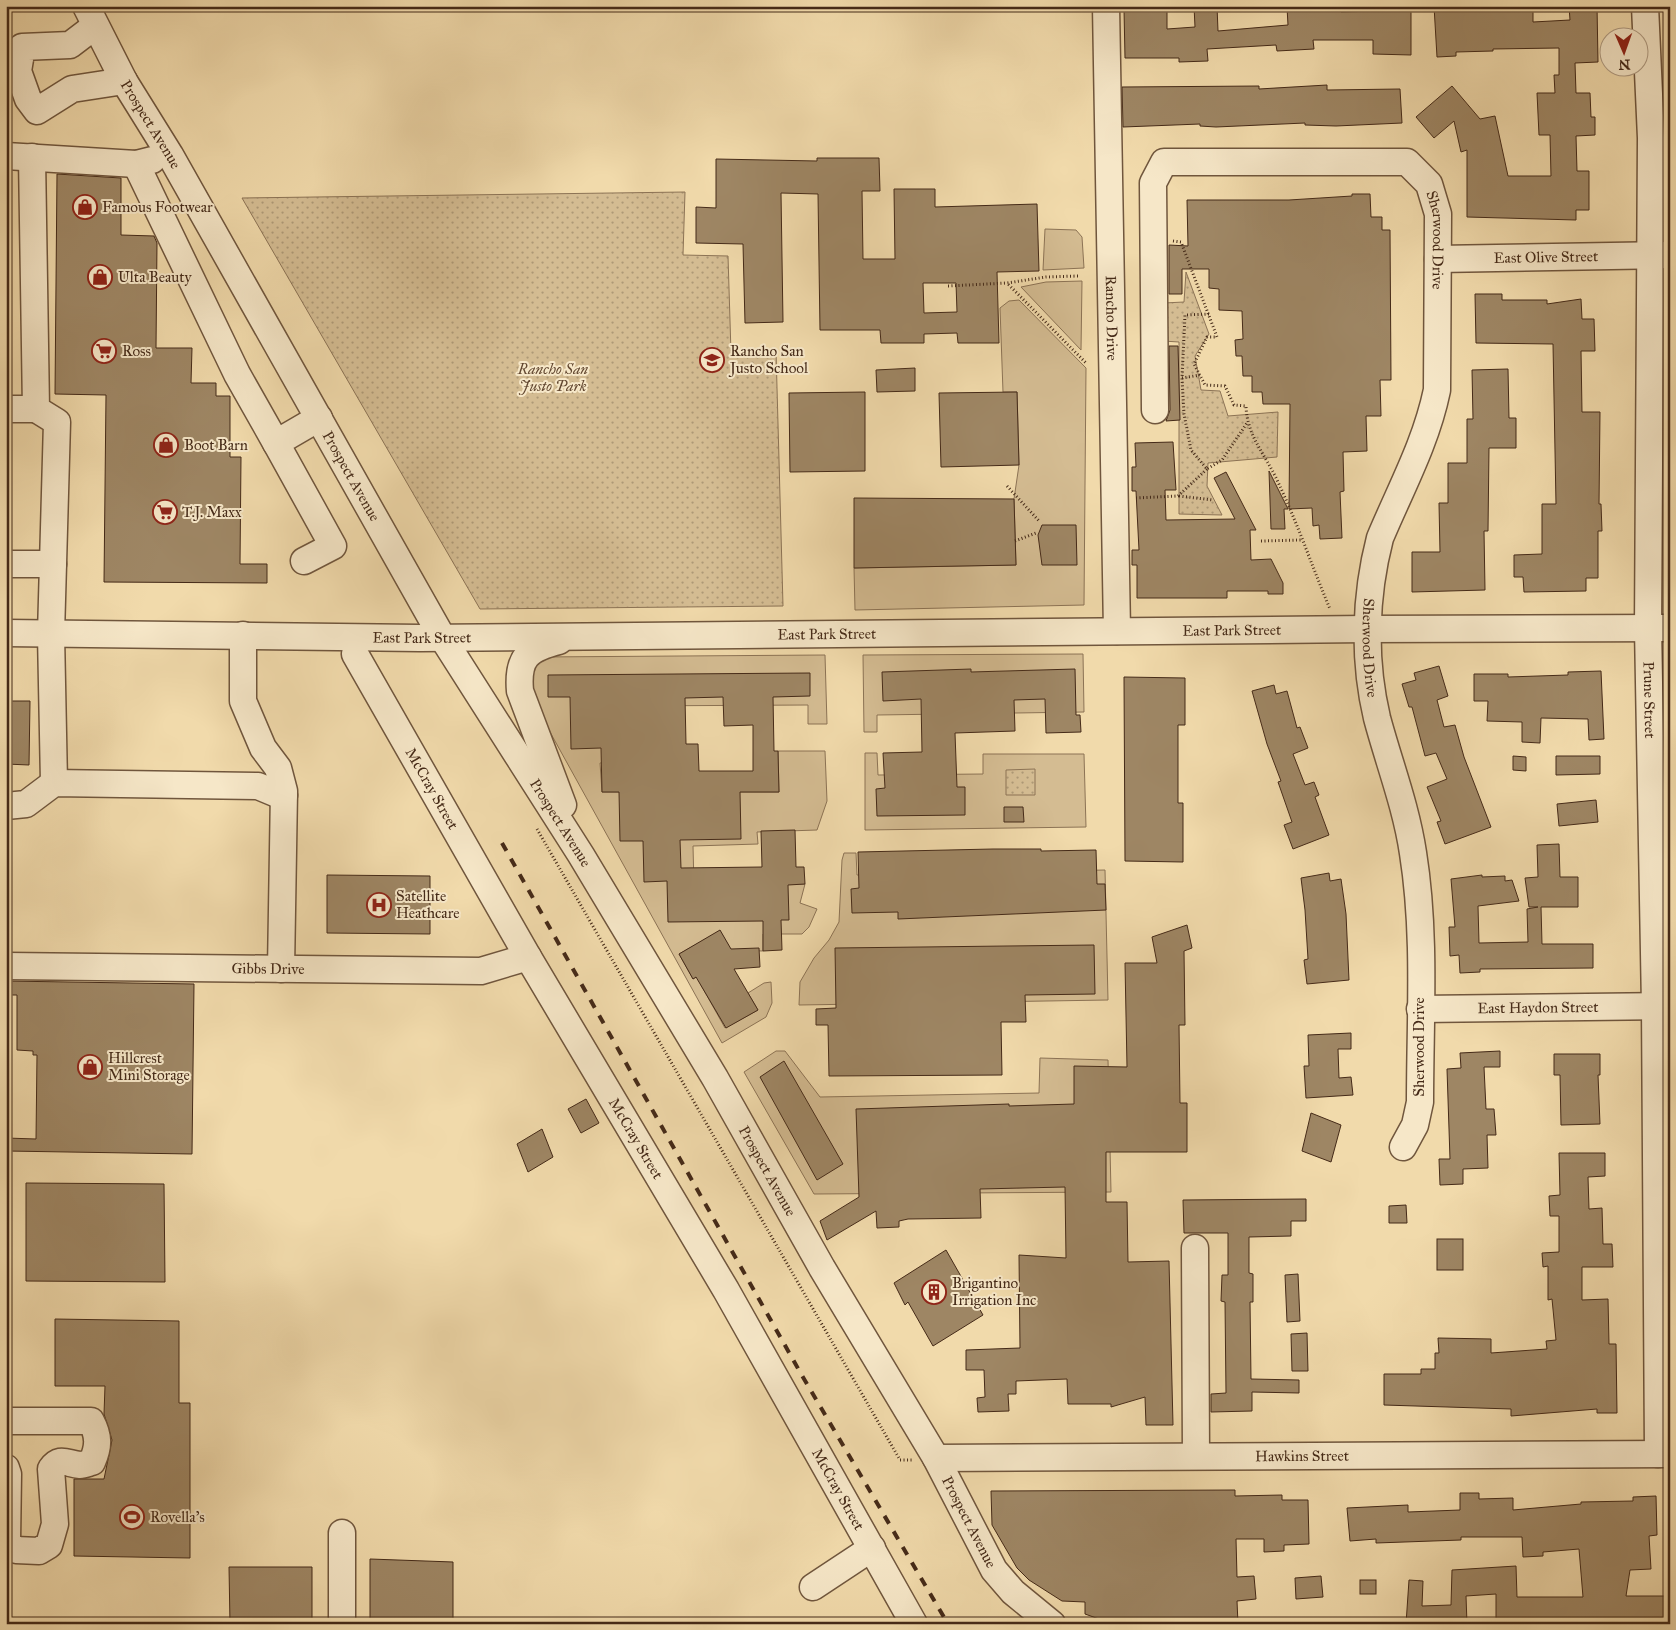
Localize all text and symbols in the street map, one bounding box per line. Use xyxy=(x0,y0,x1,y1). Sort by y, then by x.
north arrow xyxy=(1598,28,1648,78)
text: N xyxy=(1618,56,1631,73)
street label: Prospect Avenue xyxy=(117,77,185,172)
street label: Sherwood Drive xyxy=(1423,189,1447,290)
shop icon: Famous Footwear xyxy=(72,194,98,220)
place label: Famous Footwear xyxy=(102,198,213,216)
street label: East Olive Street xyxy=(1494,247,1599,267)
shop icon: Ulta Beauty xyxy=(87,264,113,290)
place label: Ulta Beauty xyxy=(118,268,193,286)
street label: Rancho Drive xyxy=(1102,275,1121,361)
supermarket icon: Ross xyxy=(91,338,117,364)
place label: Ross xyxy=(122,342,151,360)
place label: Rancho San Justo School xyxy=(728,342,809,378)
school or university icon: Rancho San Justo School xyxy=(699,347,725,373)
park label: Rancho San Justo Park xyxy=(517,360,588,395)
street label: Prospect Avenue xyxy=(319,428,384,525)
shop icon: Boot Barn xyxy=(153,432,179,458)
place label: Boot Barn xyxy=(184,436,248,454)
supermarket icon: T.J. Maxx xyxy=(152,499,178,525)
place label: T.J. Maxx xyxy=(182,503,242,522)
street label: Sherwood Drive xyxy=(1359,597,1382,699)
street label: East Park Street xyxy=(1182,621,1282,640)
street label: East Park Street xyxy=(777,625,877,644)
street label: East Park Street xyxy=(372,628,472,647)
street label: Prune Street xyxy=(1640,661,1659,739)
street label: McCray Street xyxy=(401,745,463,833)
street label: Prospect Avenue xyxy=(526,775,595,870)
place label: Satellite Heathcare xyxy=(396,887,459,922)
hospital icon: Satellite Heathcare xyxy=(366,892,392,918)
street label: Gibbs Drive xyxy=(231,959,305,978)
street label: Sherwood Drive xyxy=(1410,997,1428,1097)
street label: East Haydon Street xyxy=(1477,998,1599,1017)
place label: Hillcrest Mini Storage xyxy=(108,1049,190,1084)
shop icon: Hillcrest Mini Storage xyxy=(77,1054,103,1080)
street label: McCray Street xyxy=(605,1095,667,1183)
street label: Prospect Avenue xyxy=(735,1123,800,1219)
place label: Brigantino Irrigation Inc xyxy=(952,1274,1036,1309)
building icon: Brigantino Irrigation Inc xyxy=(921,1279,947,1305)
street label: McCray Street xyxy=(808,1445,869,1534)
street label: Hawkins Street xyxy=(1255,1447,1350,1465)
street label: Prospect Avenue xyxy=(938,1473,1000,1571)
sports icon: Rovella's xyxy=(119,1504,145,1530)
place label: Rovella's xyxy=(150,1508,205,1526)

